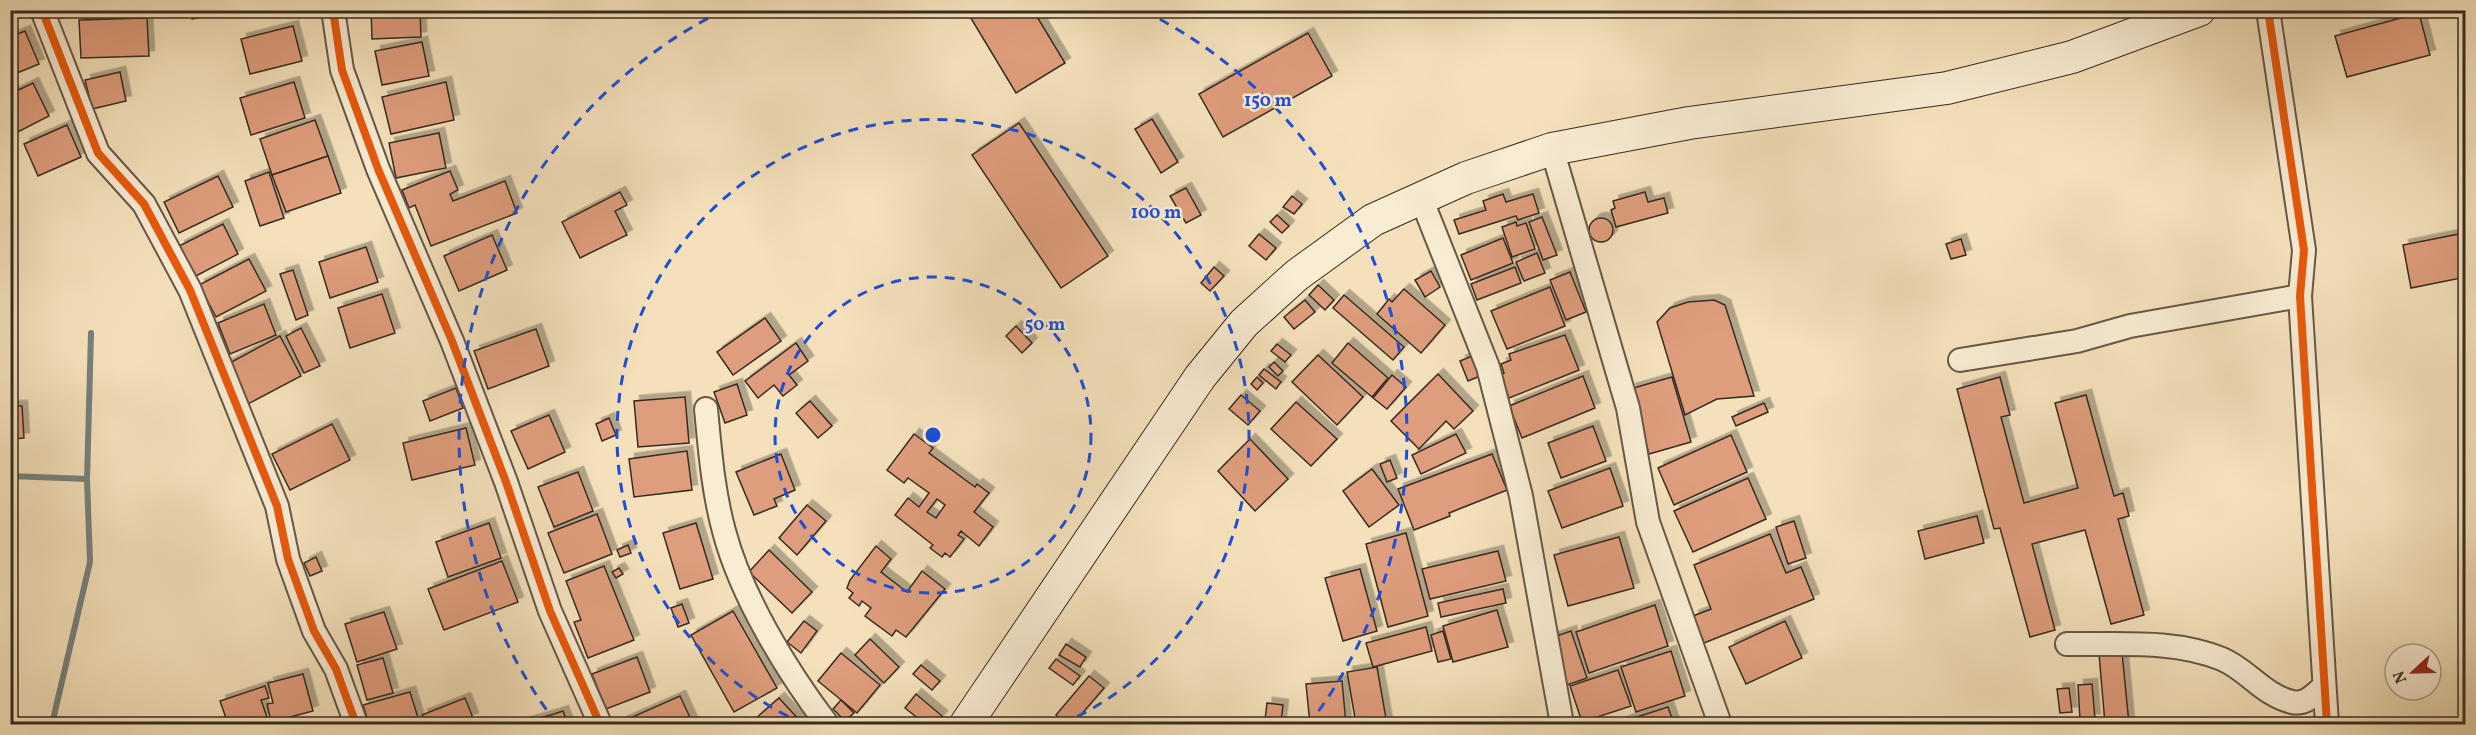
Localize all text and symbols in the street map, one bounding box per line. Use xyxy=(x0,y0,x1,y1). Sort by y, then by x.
text: 150 m xyxy=(1244,89,1292,114)
text: 100 m xyxy=(1131,201,1181,226)
text: 50 m xyxy=(1025,313,1065,338)
centre of rings xyxy=(923,425,943,445)
north arrow xyxy=(2383,642,2443,702)
text: N xyxy=(2388,667,2413,686)

